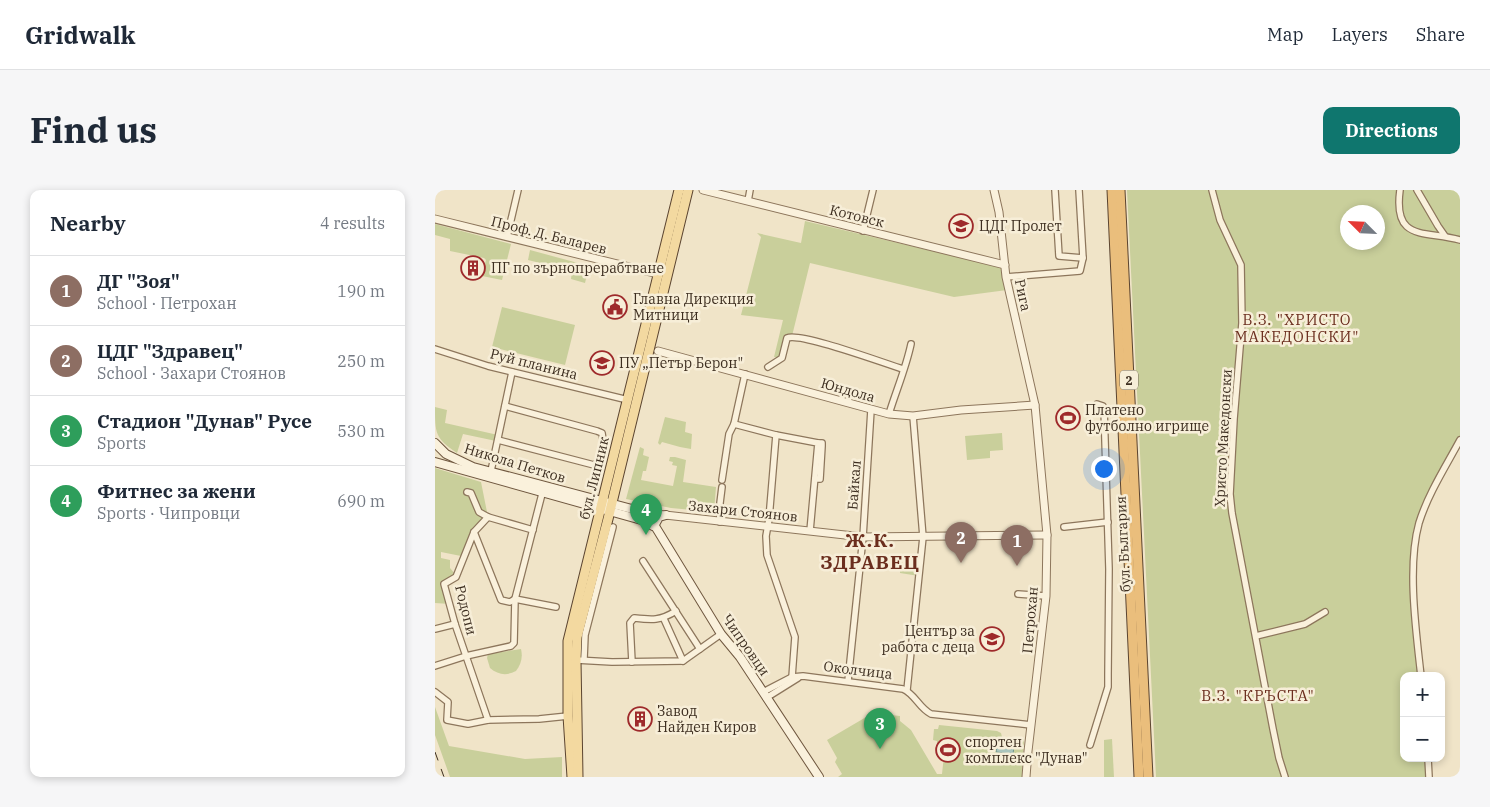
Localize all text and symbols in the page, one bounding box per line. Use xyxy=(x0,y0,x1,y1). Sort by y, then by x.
text: Gridwalk xyxy=(25,19,135,51)
text: Map xyxy=(1267,23,1304,46)
text: Layers xyxy=(1332,23,1388,46)
text: Share xyxy=(1416,23,1465,46)
text: Find us xyxy=(30,107,157,153)
button: Directions xyxy=(1323,107,1460,154)
street label: Котовск xyxy=(828,201,886,231)
north arrow xyxy=(1340,205,1385,250)
text: Nearby xyxy=(50,209,126,237)
street label: Проф. Д. Баларев xyxy=(489,212,609,258)
text: 4 results xyxy=(320,213,385,233)
school or university icon: ЦДГ Пролет xyxy=(948,213,974,239)
place label: ЦДГ Пролет xyxy=(979,217,1062,235)
building icon: ПГ по зърнопрерабтване xyxy=(460,255,486,281)
place label: ПГ по зърнопрерабтване xyxy=(491,259,664,277)
text: ДГ "Зоя" xyxy=(97,269,180,293)
street label: Рига xyxy=(1011,277,1035,313)
text: 1 xyxy=(61,281,71,301)
text: 190 m xyxy=(337,281,385,301)
place label: Главна Дирекция Митници xyxy=(633,290,754,324)
text: School · Петрохан xyxy=(97,293,237,313)
public building icon: Главна Дирекция Митници xyxy=(602,294,628,320)
district label: В.З. "ХРИСТО МАКЕДОНСКИ" xyxy=(1234,310,1360,346)
text: ЦДГ "Здравец" xyxy=(97,339,243,363)
street label: Руй планина xyxy=(488,344,580,384)
school or university icon: ПУ „Петър Берон" xyxy=(589,350,615,376)
text: 2 xyxy=(61,351,71,371)
text: 250 m xyxy=(337,351,385,371)
place label: ПУ „Петър Берон" xyxy=(619,354,743,372)
text: School · Захари Стоянов xyxy=(97,363,286,383)
street label: Христо Македонски xyxy=(1210,369,1236,507)
road number: 2 xyxy=(1120,370,1138,390)
street label: Юндола xyxy=(819,374,877,406)
place label: Платено футболно игрище xyxy=(1085,401,1209,435)
sports icon: Платено футболно игрище xyxy=(1055,405,1081,431)
text: Стадион "Дунав" Русе xyxy=(97,409,312,433)
text: 3 xyxy=(61,421,71,441)
text: 530 m xyxy=(337,421,385,441)
text: Sports xyxy=(97,433,146,453)
street label: бул. Липник xyxy=(575,435,613,521)
street label: Никола Петков xyxy=(462,439,568,487)
your location xyxy=(1091,456,1117,482)
street label: Байкал xyxy=(843,459,865,511)
text: Фитнес за жени xyxy=(97,479,256,503)
text: 4 xyxy=(61,491,71,511)
text: 690 m xyxy=(337,491,385,511)
pin: 4 xyxy=(630,494,662,535)
street label: бул. България xyxy=(1111,495,1135,593)
street label: Захари Стоянов xyxy=(687,496,799,526)
text: Sports · Чипровци xyxy=(97,503,240,523)
pin: 2 xyxy=(945,522,977,563)
pin: 1 xyxy=(1001,525,1033,566)
district label: Ж.К. ЗДРАВЕЦ xyxy=(820,528,920,574)
street label: Родопи xyxy=(451,583,481,637)
street label: Петрохан xyxy=(1018,586,1042,654)
street label: Чипровци xyxy=(718,611,774,679)
place label: Център за работа с деца xyxy=(881,622,975,656)
school or university icon: Център за работа с деца xyxy=(979,626,1005,652)
street label: Околчица xyxy=(823,657,894,683)
map controls xyxy=(1400,672,1445,762)
button: + xyxy=(1400,672,1445,717)
district label: В.З. "КРЪСТА" xyxy=(1201,686,1315,705)
place label: Завод Найден Киров xyxy=(657,702,757,736)
building icon: Завод Найден Киров xyxy=(627,706,653,732)
pin: 3 xyxy=(864,708,896,749)
button: − xyxy=(1400,717,1445,762)
place label: спортен комплекс "Дунав" xyxy=(965,733,1088,767)
sports icon: спортен комплекс "Дунав" xyxy=(935,737,961,763)

